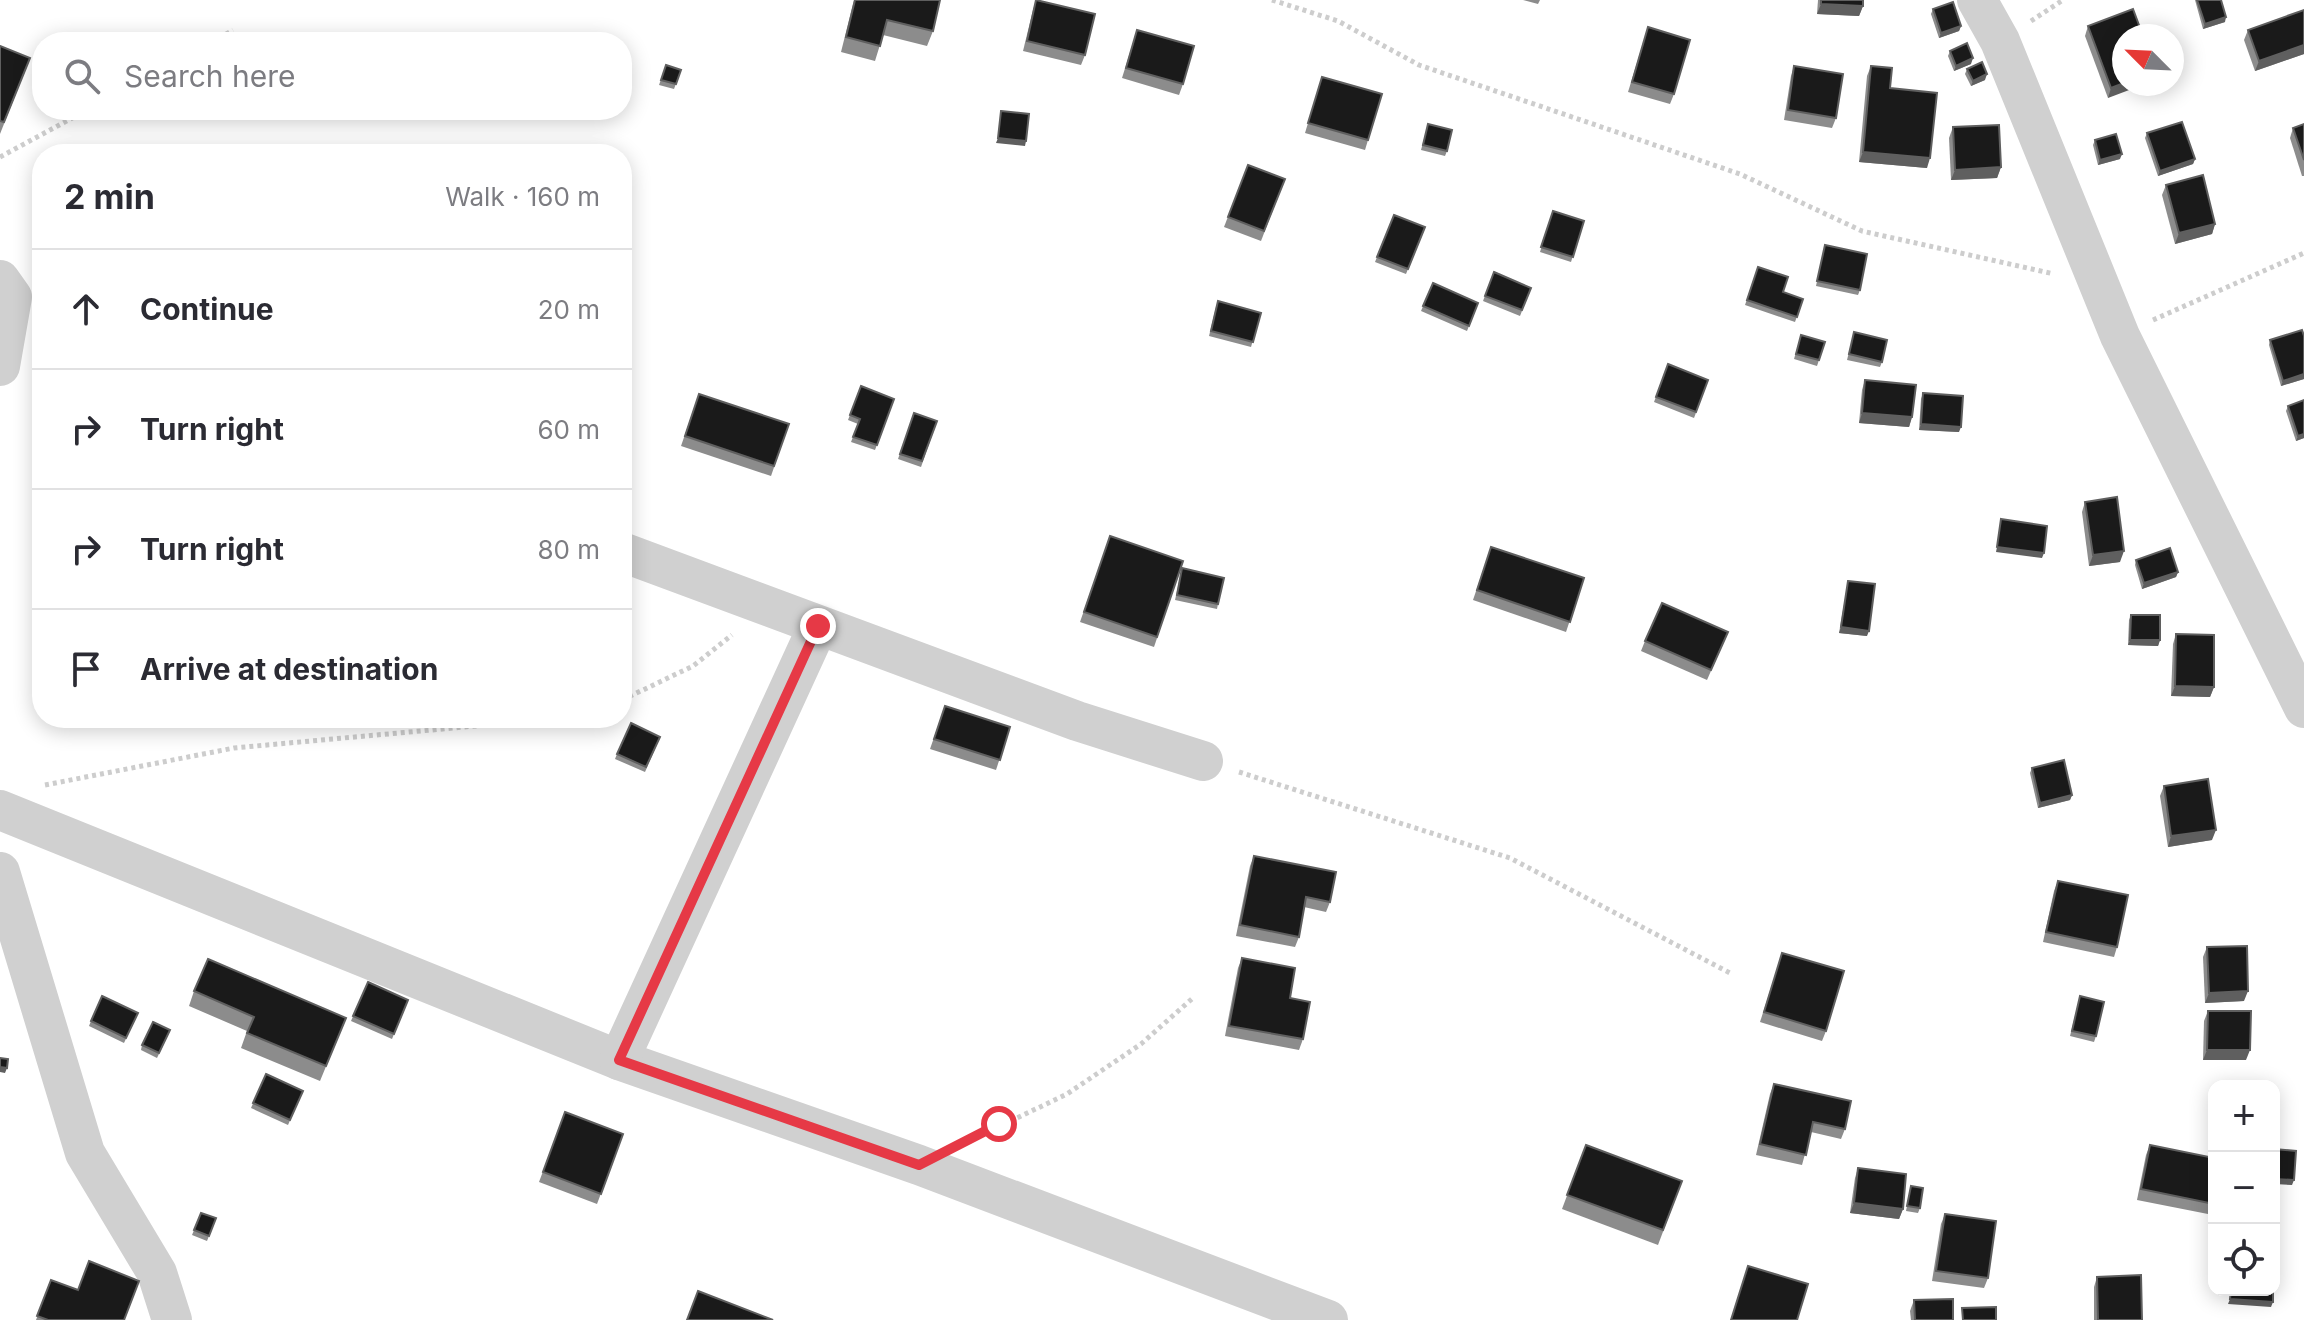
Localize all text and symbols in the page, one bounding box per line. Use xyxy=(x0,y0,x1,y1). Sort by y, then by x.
north arrow xyxy=(2112,24,2184,96)
search box xyxy=(32,32,632,120)
icon: search xyxy=(60,54,104,98)
text: Search here xyxy=(124,58,296,94)
text: 2 min xyxy=(64,176,155,217)
text: Walk · 160 m xyxy=(445,181,600,212)
icon: ahead xyxy=(64,287,108,331)
text: Continue xyxy=(140,291,274,327)
text: 20 m xyxy=(538,294,600,325)
icon: right xyxy=(64,407,108,451)
text: Turn right xyxy=(140,411,284,447)
text: 60 m xyxy=(537,414,600,445)
icon: right xyxy=(64,527,108,571)
text: Turn right xyxy=(140,531,284,567)
text: 80 m xyxy=(537,534,600,565)
route end xyxy=(800,608,836,644)
icon: arrive xyxy=(64,647,108,691)
text: Arrive at destination xyxy=(140,651,438,687)
map controls xyxy=(2208,1080,2280,1296)
button: + xyxy=(2208,1080,2280,1152)
route start xyxy=(981,1106,1017,1142)
button: − xyxy=(2208,1152,2280,1224)
button: locate xyxy=(2208,1224,2280,1296)

